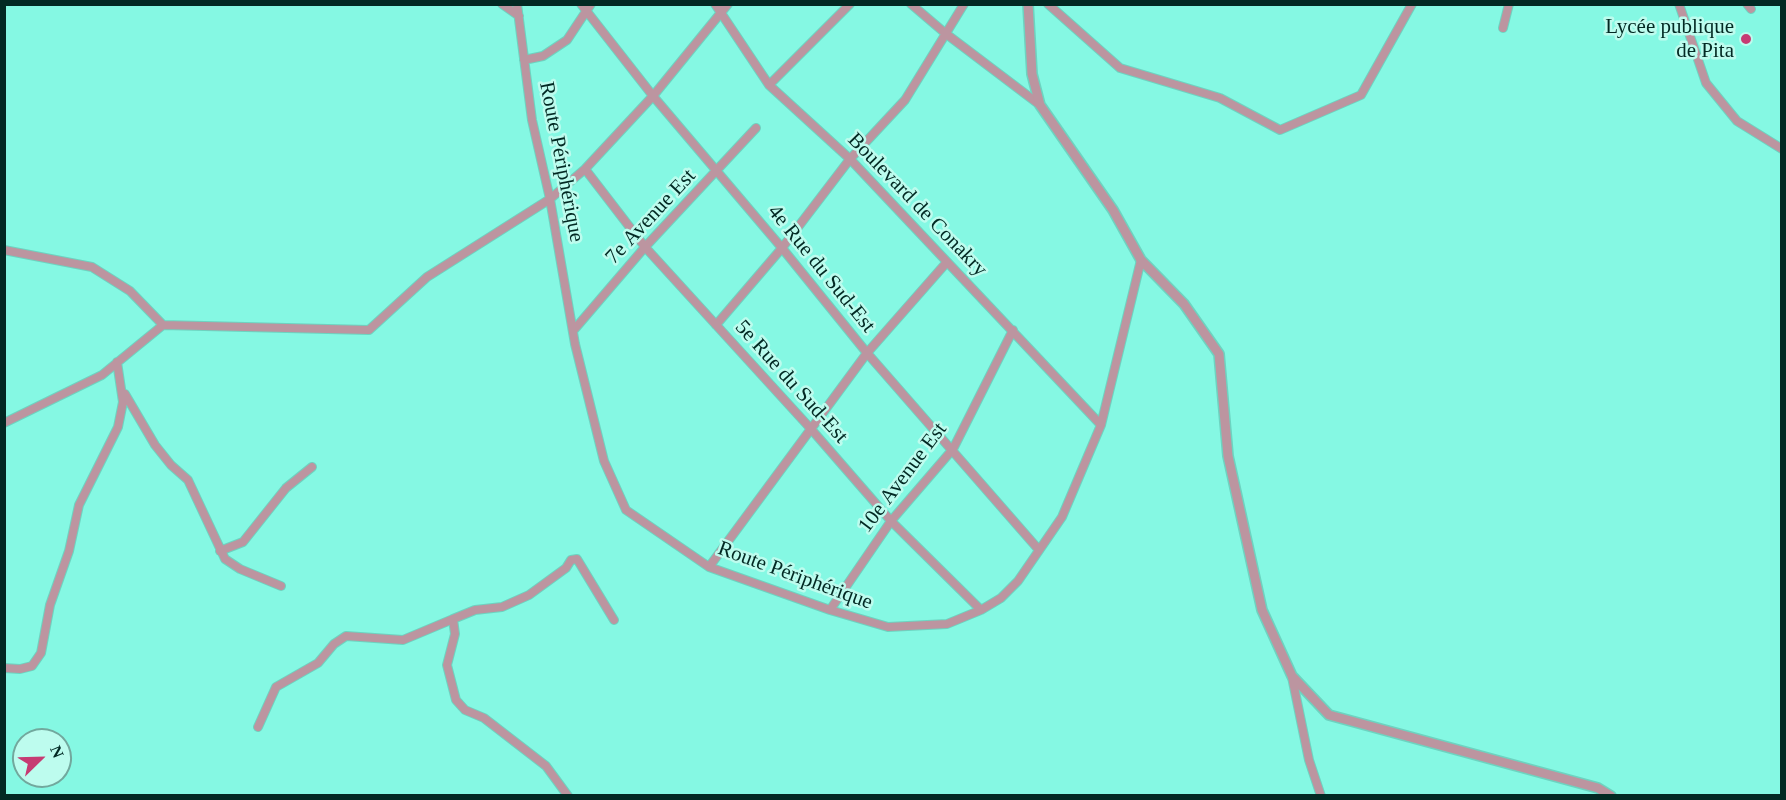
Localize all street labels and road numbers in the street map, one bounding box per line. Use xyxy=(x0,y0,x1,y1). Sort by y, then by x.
street label: Route Périphérique xyxy=(533,80,589,244)
street label: Boulevard de Conakry xyxy=(842,128,992,282)
street label: 7e Avenue Est xyxy=(601,164,701,270)
street label: 4e Rue du Sud-Est xyxy=(762,200,880,338)
street label: 5e Rue du Sud-Est xyxy=(729,315,853,449)
street label: 10e Avenue Est xyxy=(853,418,953,538)
street label: Route Périphérique xyxy=(714,536,876,616)

